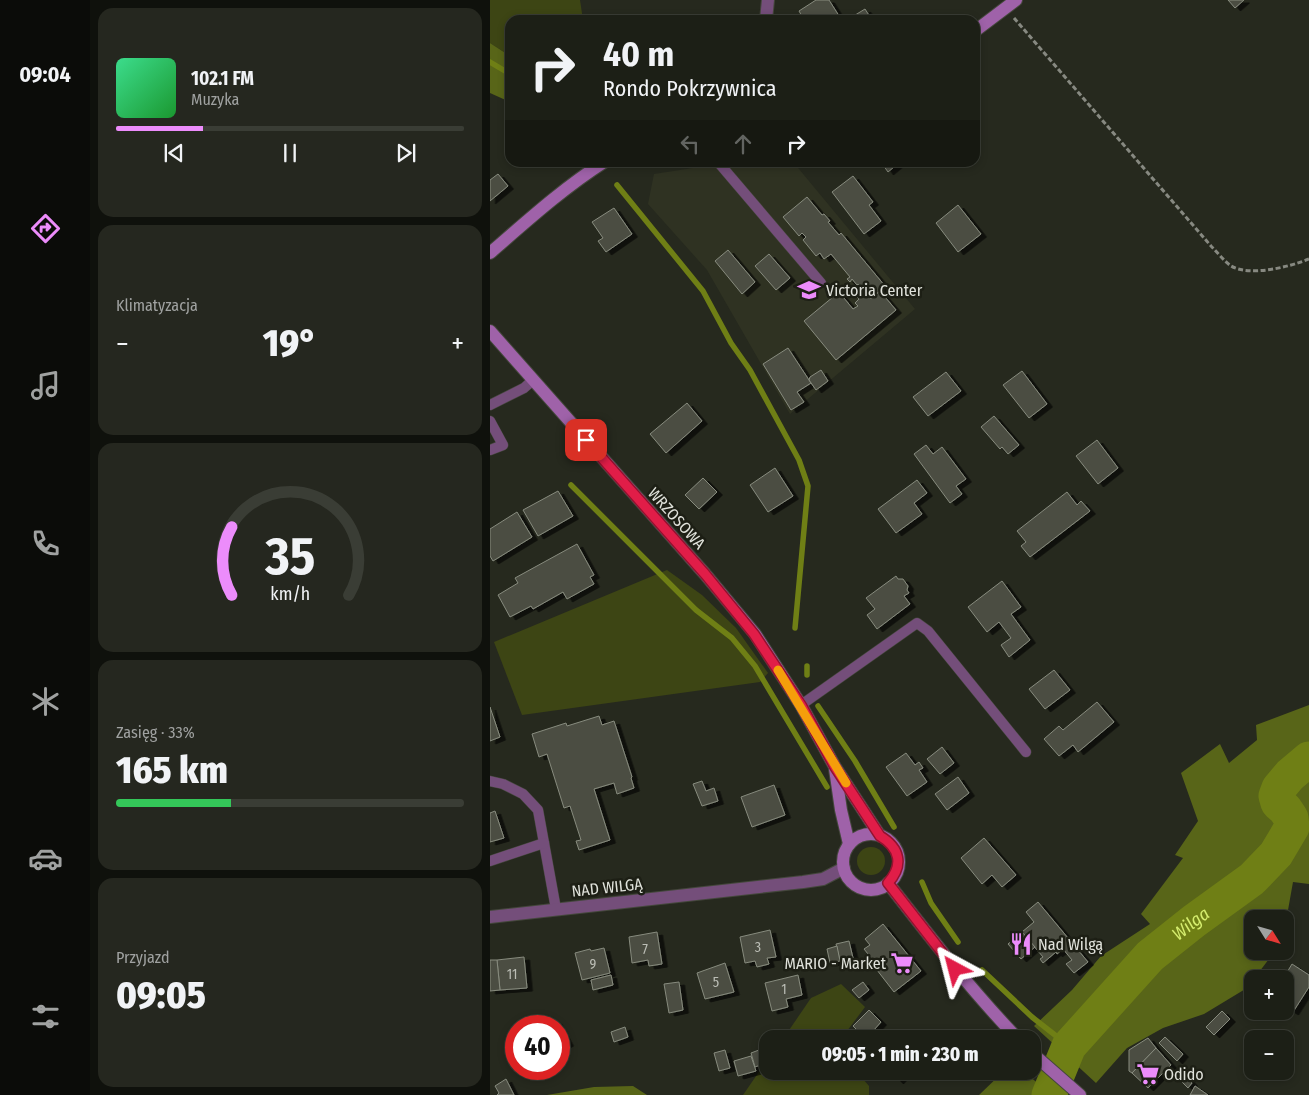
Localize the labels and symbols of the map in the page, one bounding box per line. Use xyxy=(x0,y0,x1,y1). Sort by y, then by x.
school or university icon: Victoria Center xyxy=(796,277,822,303)
place label: Victoria Center xyxy=(826,281,923,300)
pin xyxy=(565,419,607,461)
street label: WRZOSOWA xyxy=(644,484,710,553)
street label: NAD WILGĄ xyxy=(571,874,644,901)
water label: Wilga xyxy=(1168,902,1214,945)
north arrow xyxy=(1244,910,1294,960)
restaurant icon: Nad Wilgą xyxy=(1008,931,1034,957)
place label: Nad Wilgą xyxy=(1038,935,1103,955)
house number: 3 xyxy=(755,939,761,956)
house number: 7 xyxy=(642,941,648,958)
position arrow xyxy=(928,942,980,994)
supermarket icon: MARIO - Market xyxy=(889,950,915,976)
place label: MARIO - Market xyxy=(785,954,887,973)
house number: 9 xyxy=(590,956,597,973)
house number: 11 xyxy=(507,966,517,983)
house number: 5 xyxy=(713,974,719,991)
house number: 1 xyxy=(781,981,787,998)
speed limit sign: 40 xyxy=(505,1015,570,1080)
supermarket icon: Odido xyxy=(1135,1061,1161,1087)
place label: Odido xyxy=(1164,1065,1204,1084)

